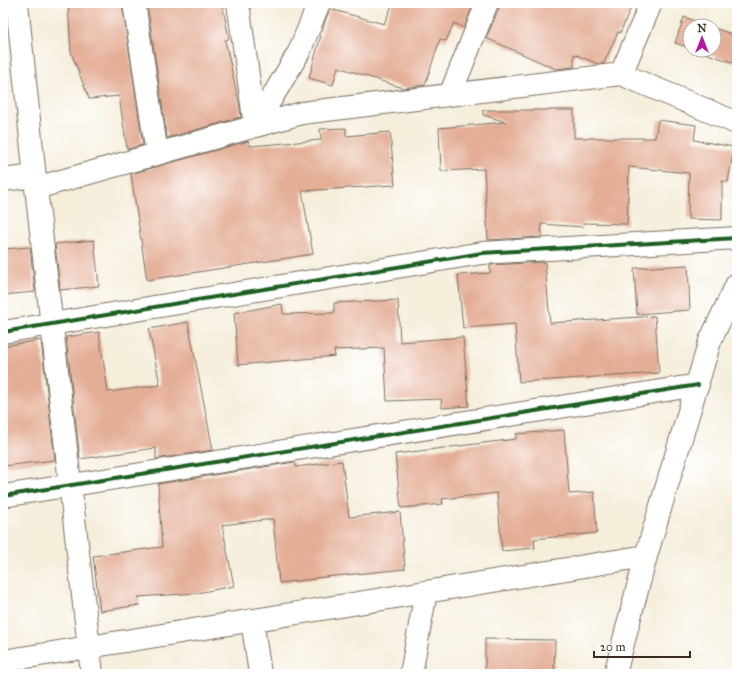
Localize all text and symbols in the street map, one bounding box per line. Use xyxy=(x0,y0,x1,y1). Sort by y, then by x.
north arrow xyxy=(682,18,722,58)
text: N xyxy=(697,22,707,35)
scale bar xyxy=(594,633,690,659)
text: 20 m xyxy=(600,640,626,654)

